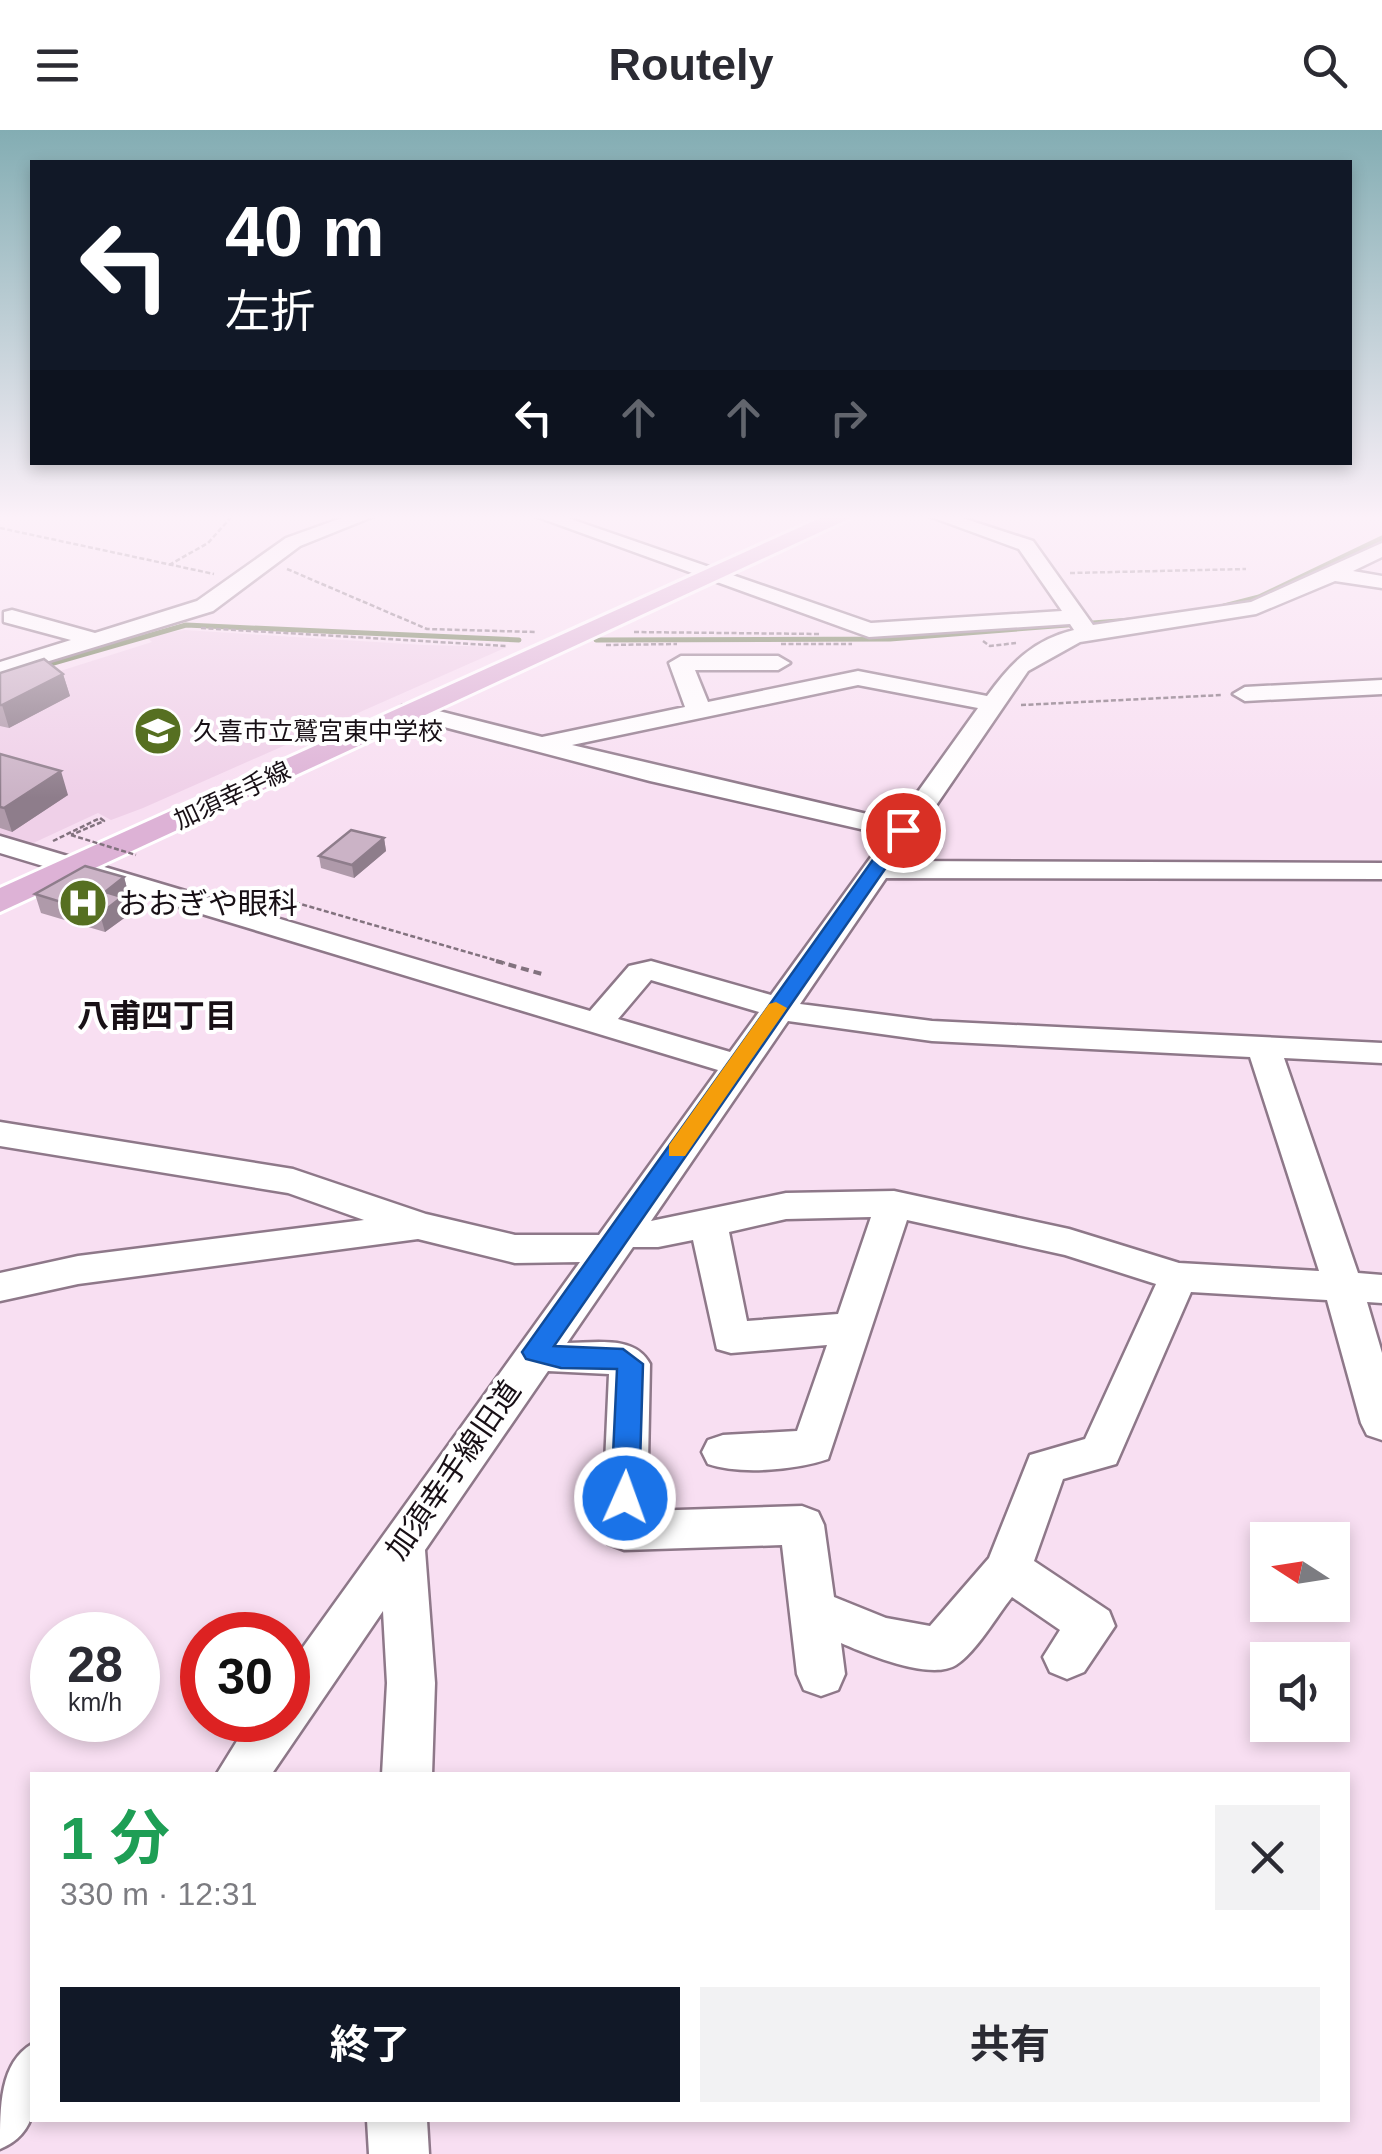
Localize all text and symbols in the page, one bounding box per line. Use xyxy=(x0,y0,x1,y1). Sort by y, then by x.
icon: menu xyxy=(30,38,85,93)
icon: search xyxy=(1297,38,1352,93)
text: Routely xyxy=(608,39,774,90)
text: 40 m xyxy=(225,193,385,271)
icon: left xyxy=(60,200,190,330)
text: 左折 xyxy=(225,286,315,337)
icon: left xyxy=(506,390,561,445)
icon: ahead xyxy=(611,390,666,445)
icon: ahead xyxy=(716,390,771,445)
icon: right xyxy=(821,390,876,445)
school or university icon: 久喜市立鷲宮東中学校 xyxy=(132,705,184,757)
place label: 久喜市立鷲宮東中学校 xyxy=(193,717,443,745)
street label: 加須幸手線 xyxy=(169,756,295,834)
pin xyxy=(861,788,946,873)
icon: arrive xyxy=(876,803,931,858)
hospital icon: おおぎや眼科 xyxy=(57,877,109,929)
place label: おおぎや眼科 xyxy=(118,887,298,920)
district label: 八甫四丁目 xyxy=(77,998,237,1034)
street label: 加須幸手線旧道 xyxy=(379,1375,527,1565)
position arrow xyxy=(573,1446,677,1550)
north arrow xyxy=(1250,1522,1350,1622)
map controls xyxy=(1250,1522,1350,1742)
speed limit sign: 30 xyxy=(180,1612,310,1742)
text: 28 xyxy=(67,1637,123,1693)
button: sound xyxy=(1250,1642,1350,1742)
text: km/h xyxy=(68,1688,122,1716)
text: 1 分 xyxy=(60,1805,170,1872)
button: close xyxy=(1215,1805,1320,1910)
text: 330 m · 12:31 xyxy=(60,1876,257,1912)
button: 終了 xyxy=(60,1987,680,2102)
button: 共有 xyxy=(700,1987,1320,2102)

